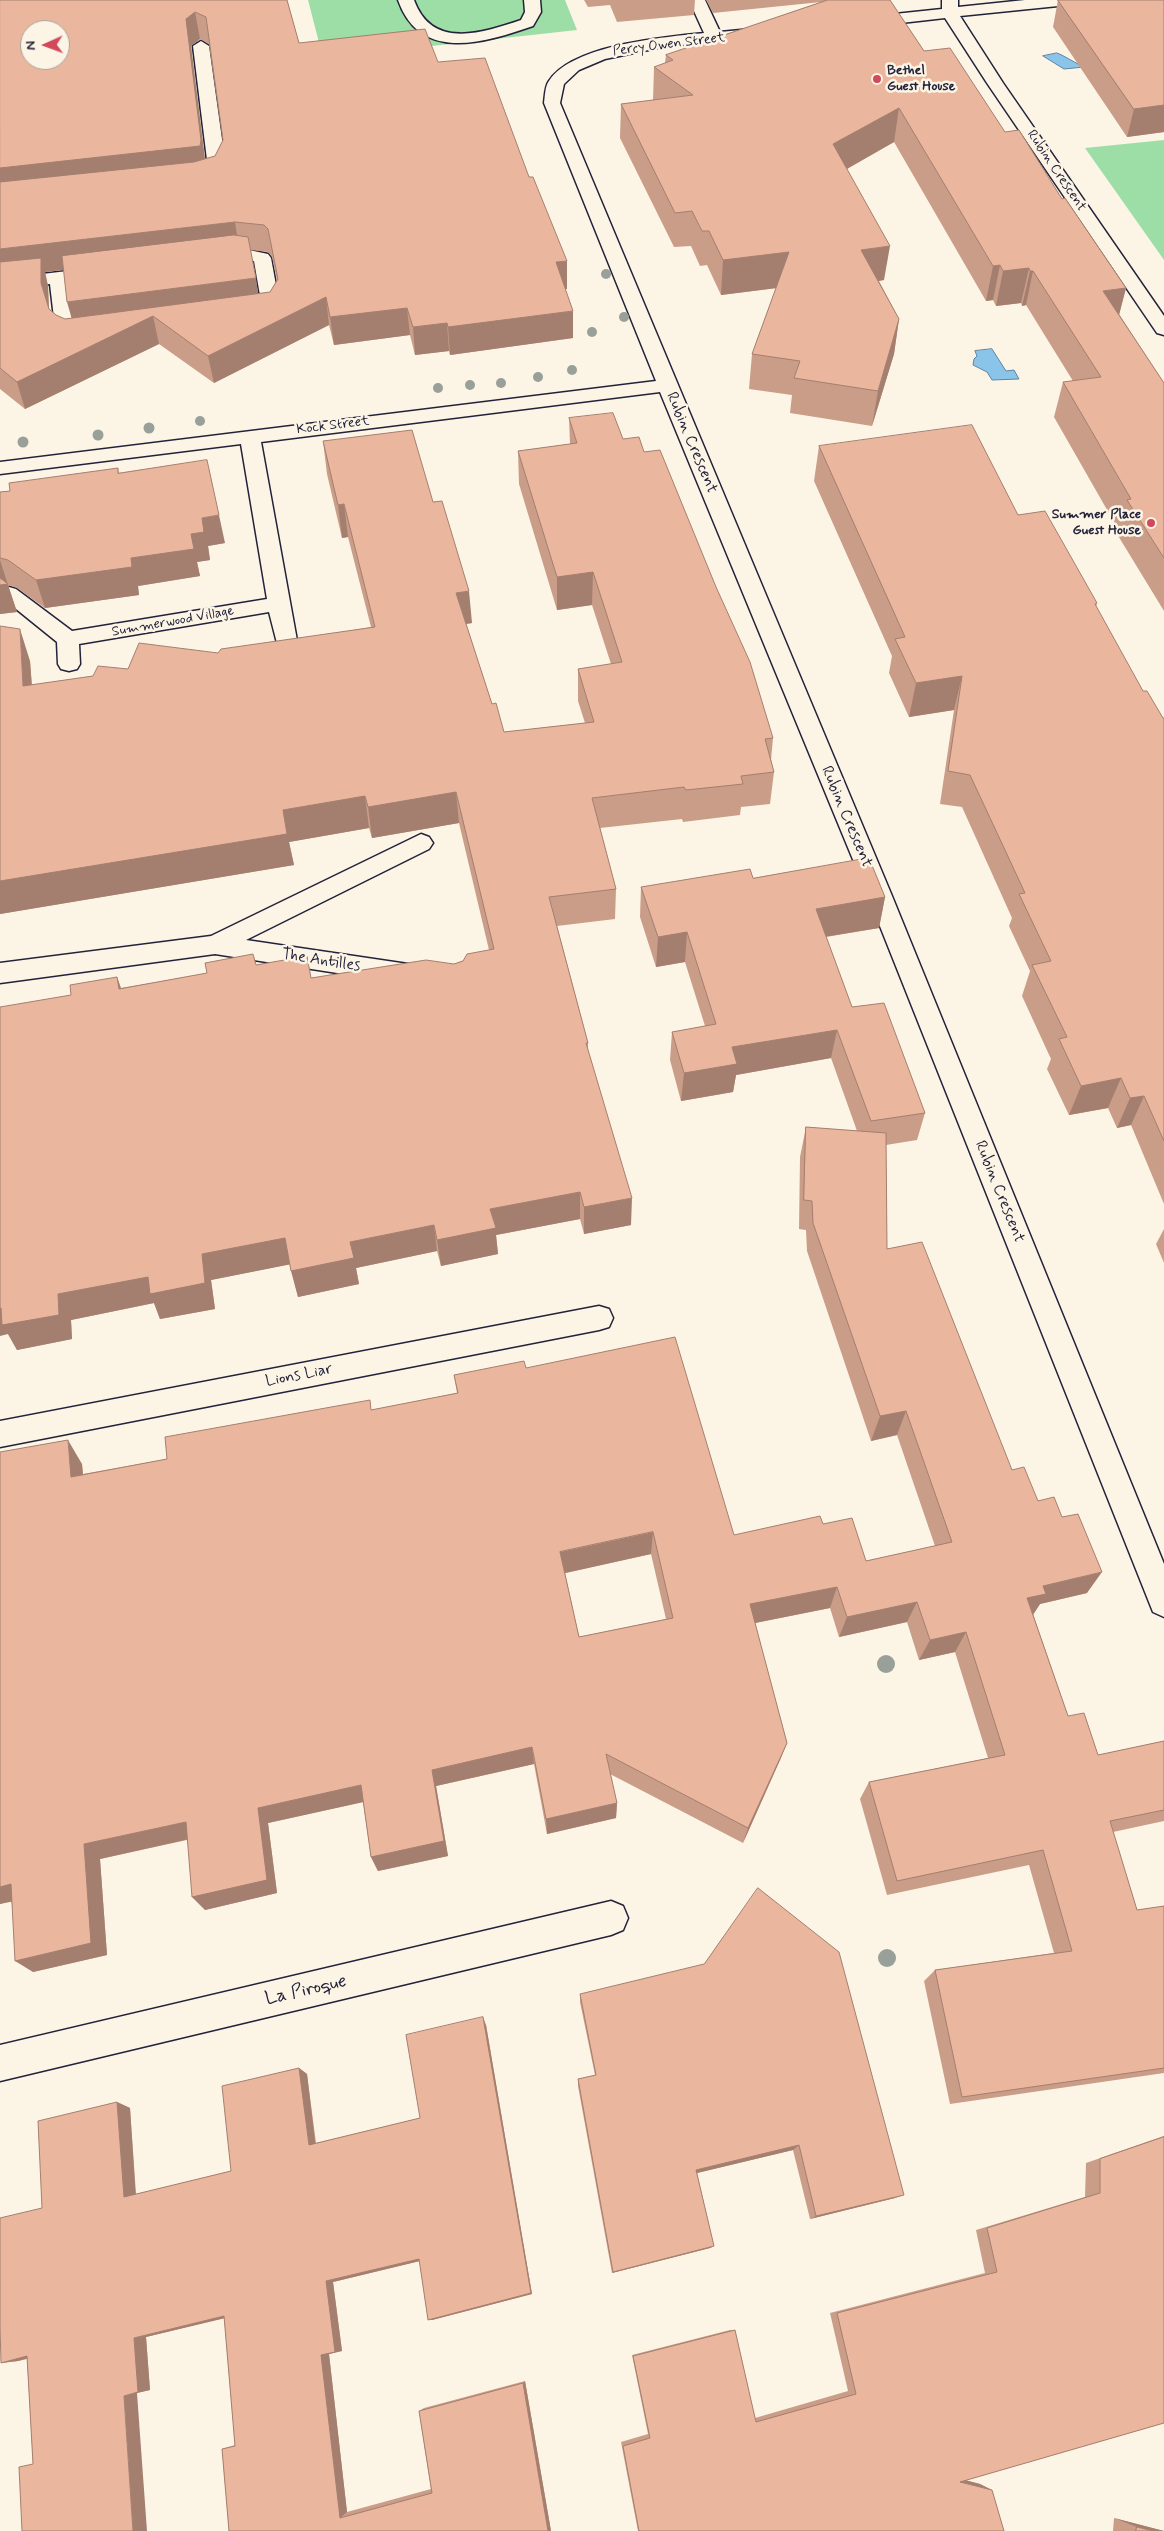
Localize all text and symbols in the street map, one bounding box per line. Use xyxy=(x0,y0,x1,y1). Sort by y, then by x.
north arrow xyxy=(20,20,70,70)
street label: Percy Owen Street xyxy=(612,30,726,60)
text: N xyxy=(22,41,40,50)
place label: Bethel Guest House xyxy=(887,63,955,95)
marker: Bethel Guest House xyxy=(871,73,883,85)
street label: Rubin Crescent xyxy=(1023,127,1089,215)
street label: Rubin Crescent xyxy=(661,389,721,497)
street label: Kock Street xyxy=(296,413,370,439)
place label: Summer Place Guest House xyxy=(1052,507,1141,540)
marker: Summer Place Guest House xyxy=(1145,517,1157,529)
street label: Summerwood Village xyxy=(111,603,235,641)
street label: Rubin Crescent xyxy=(816,763,876,871)
street label: The Antilles xyxy=(280,945,362,977)
street label: Rubin Crescent xyxy=(970,1138,1028,1246)
street label: Lions Liar xyxy=(264,1360,334,1392)
street label: La Piroque xyxy=(263,1971,349,2011)

